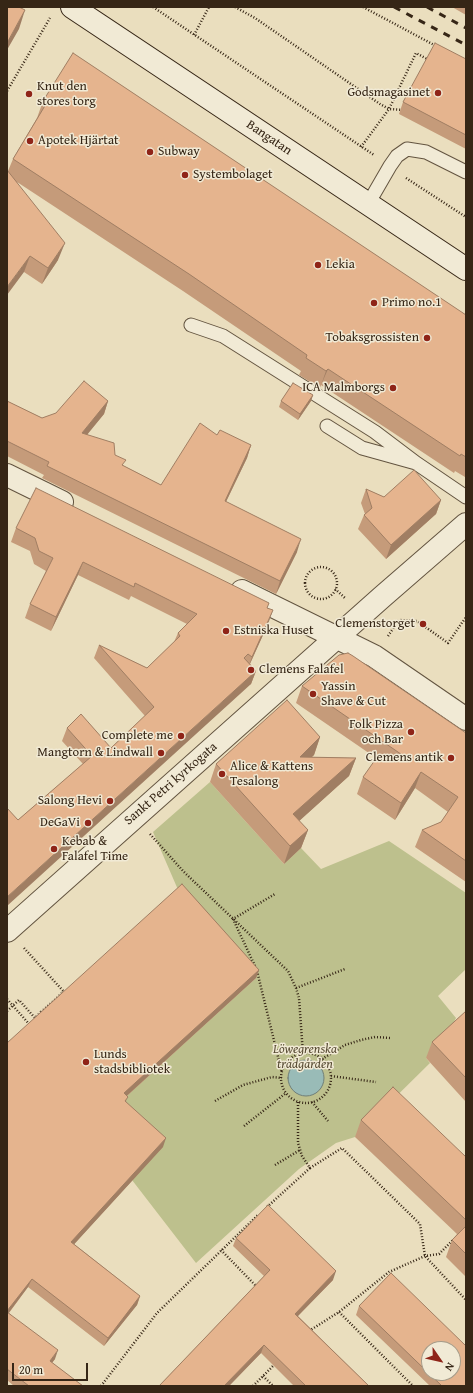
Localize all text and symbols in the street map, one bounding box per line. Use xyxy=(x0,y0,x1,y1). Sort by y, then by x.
place label: Knut den stores torg xyxy=(37,79,96,110)
place label: Godsmagasinet xyxy=(347,85,430,101)
marker: Godsmagasinet xyxy=(433,88,443,98)
marker: Knut den stores torg xyxy=(24,89,34,99)
street label: Bangatan xyxy=(243,117,295,159)
place label: Apotek Hjärtat xyxy=(38,133,119,149)
marker: Apotek Hjärtat xyxy=(25,136,35,146)
place label: Subway xyxy=(158,144,200,160)
marker: Subway xyxy=(145,147,155,157)
place label: Systembolaget xyxy=(193,167,273,183)
marker: Systembolaget xyxy=(180,170,190,180)
place label: Lekia xyxy=(326,257,355,273)
marker: Lekia xyxy=(313,260,323,270)
place label: Primo no.1 xyxy=(382,295,441,311)
marker: Primo no.1 xyxy=(369,298,379,308)
place label: Tobaksgrossisten xyxy=(326,330,419,346)
marker: Tobaksgrossisten xyxy=(422,333,432,343)
place label: ICA Malmborgs xyxy=(302,380,385,396)
marker: ICA Malmborgs xyxy=(388,383,398,393)
place label: Clemenstorget xyxy=(335,616,415,632)
marker: Clemenstorget xyxy=(418,619,428,629)
place label: Estniska Huset xyxy=(234,623,314,639)
marker: Estniska Huset xyxy=(221,626,231,636)
place label: Clemens Falafel xyxy=(259,662,344,678)
marker: Clemens Falafel xyxy=(246,665,256,675)
place label: Yassin Shave & Cut xyxy=(321,679,386,710)
marker: Yassin Shave & Cut xyxy=(308,689,318,699)
place label: Folk Pizza och Bar xyxy=(349,717,403,748)
marker: Folk Pizza och Bar xyxy=(406,727,416,737)
place label: Complete me xyxy=(102,728,173,744)
marker: Complete me xyxy=(176,731,186,741)
street label: Sankt Petri kyrkogata xyxy=(121,739,221,829)
place label: Mangtorn & Lindwall xyxy=(37,745,153,761)
marker: Mangtorn & Lindwall xyxy=(156,748,166,758)
place label: Clemens antik xyxy=(366,750,443,766)
marker: Clemens antik xyxy=(446,753,456,763)
place label: Alice & Kattens Tesalong xyxy=(230,759,313,790)
marker: Alice & Kattens Tesalong xyxy=(217,769,227,779)
place label: Salong Hevi xyxy=(38,793,102,809)
marker: Salong Hevi xyxy=(105,796,115,806)
place label: DeGaVi xyxy=(40,815,80,831)
marker: DeGaVi xyxy=(83,818,93,828)
place label: Kebab & Falafel Time xyxy=(62,834,128,865)
marker: Kebab & Falafel Time xyxy=(49,844,59,854)
park label: Löwegrenska trädgården xyxy=(273,1042,337,1073)
place label: Lunds stadsbibliotek xyxy=(94,1047,170,1078)
marker: Lunds stadsbibliotek xyxy=(81,1057,91,1067)
north arrow xyxy=(421,1341,461,1381)
scale bar xyxy=(14,1355,90,1381)
text: N xyxy=(441,1360,459,1375)
text: 20 m xyxy=(19,1361,43,1378)

